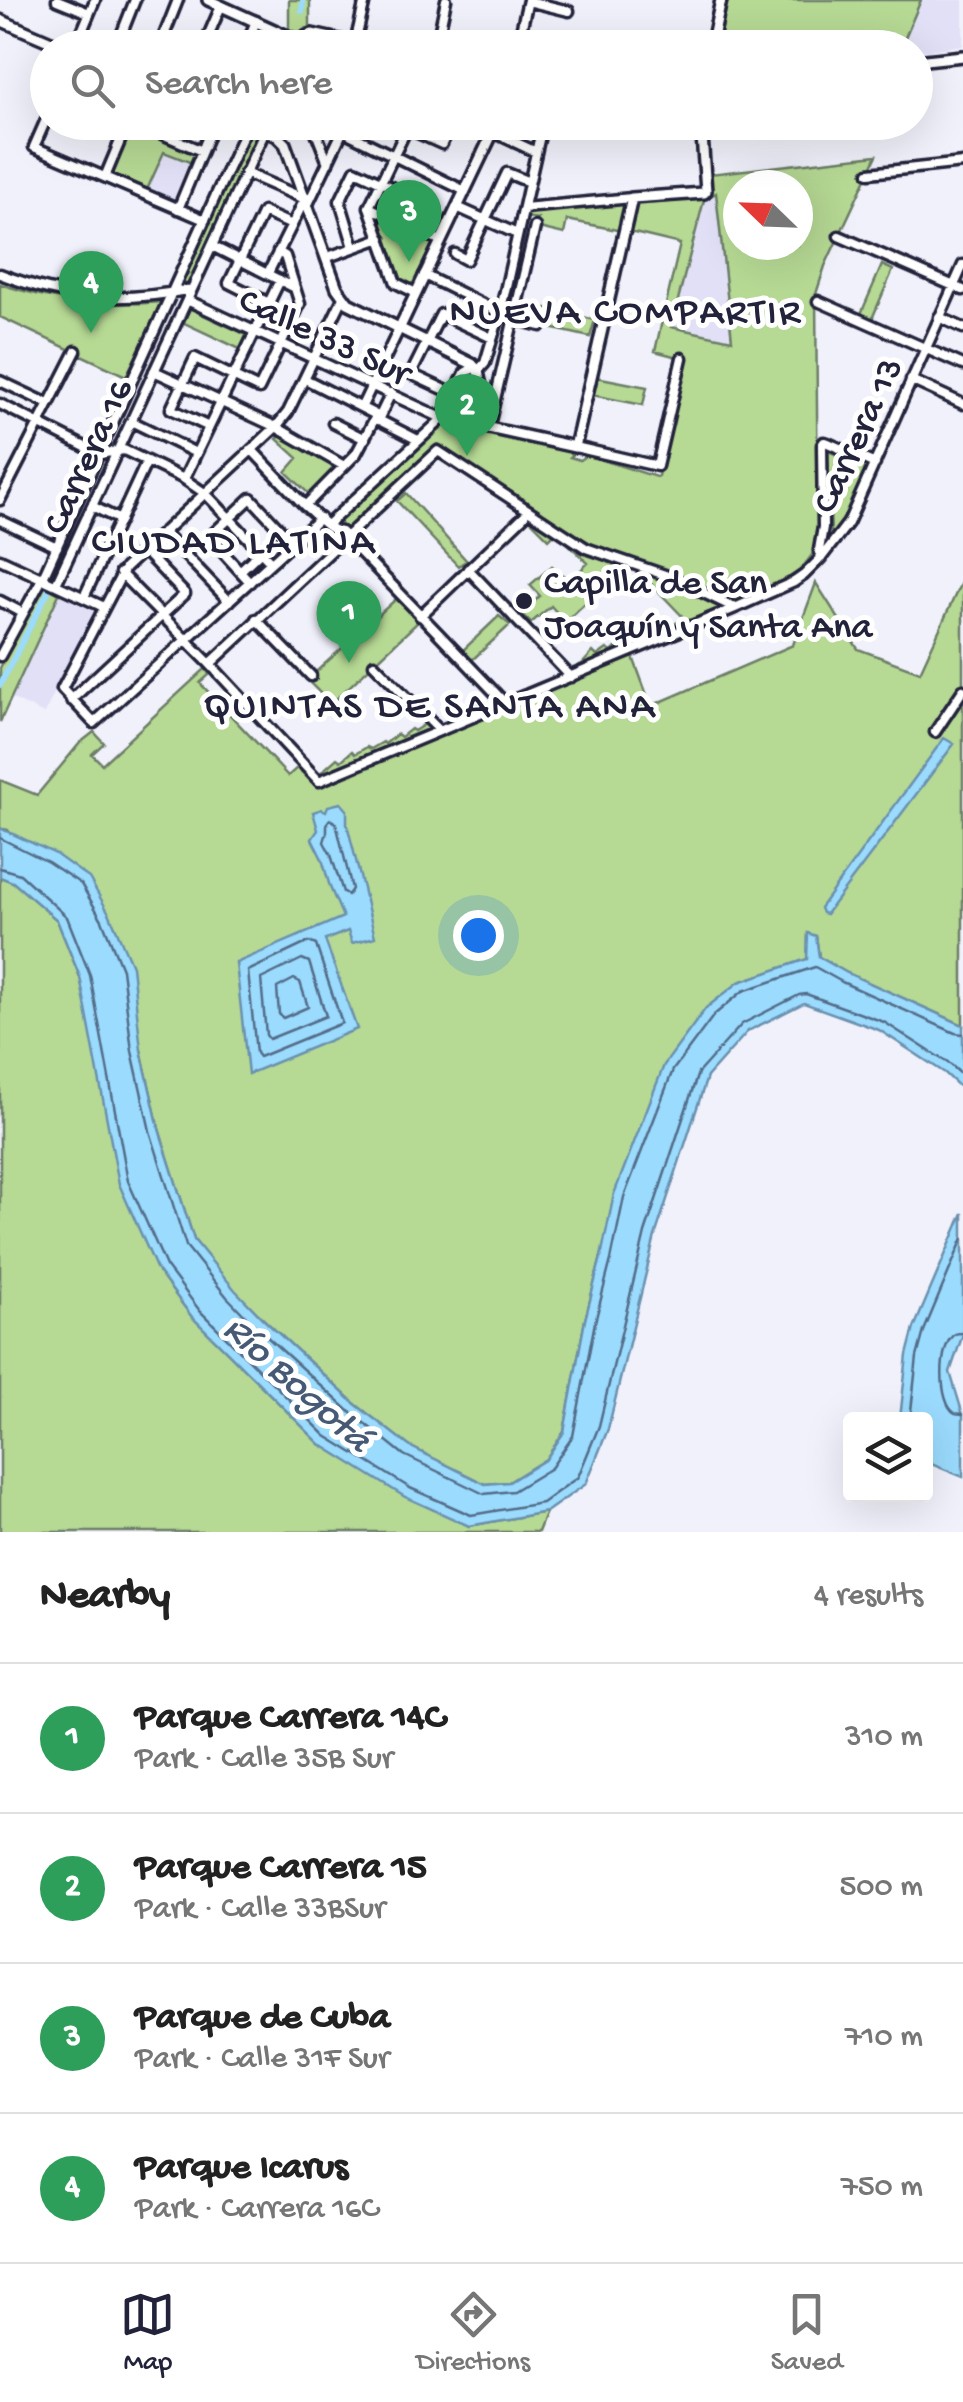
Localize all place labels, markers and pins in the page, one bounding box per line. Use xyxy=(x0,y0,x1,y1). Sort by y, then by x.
pin: 3 xyxy=(376,180,442,262)
pin: 4 xyxy=(58,250,124,333)
pin: 2 xyxy=(434,374,500,456)
place label: Capilla de San Joaquín y Santa Ana xyxy=(544,563,874,651)
pin: 1 xyxy=(316,580,382,663)
marker: Capilla de San Joaquín y Santa Ana xyxy=(513,590,535,612)

